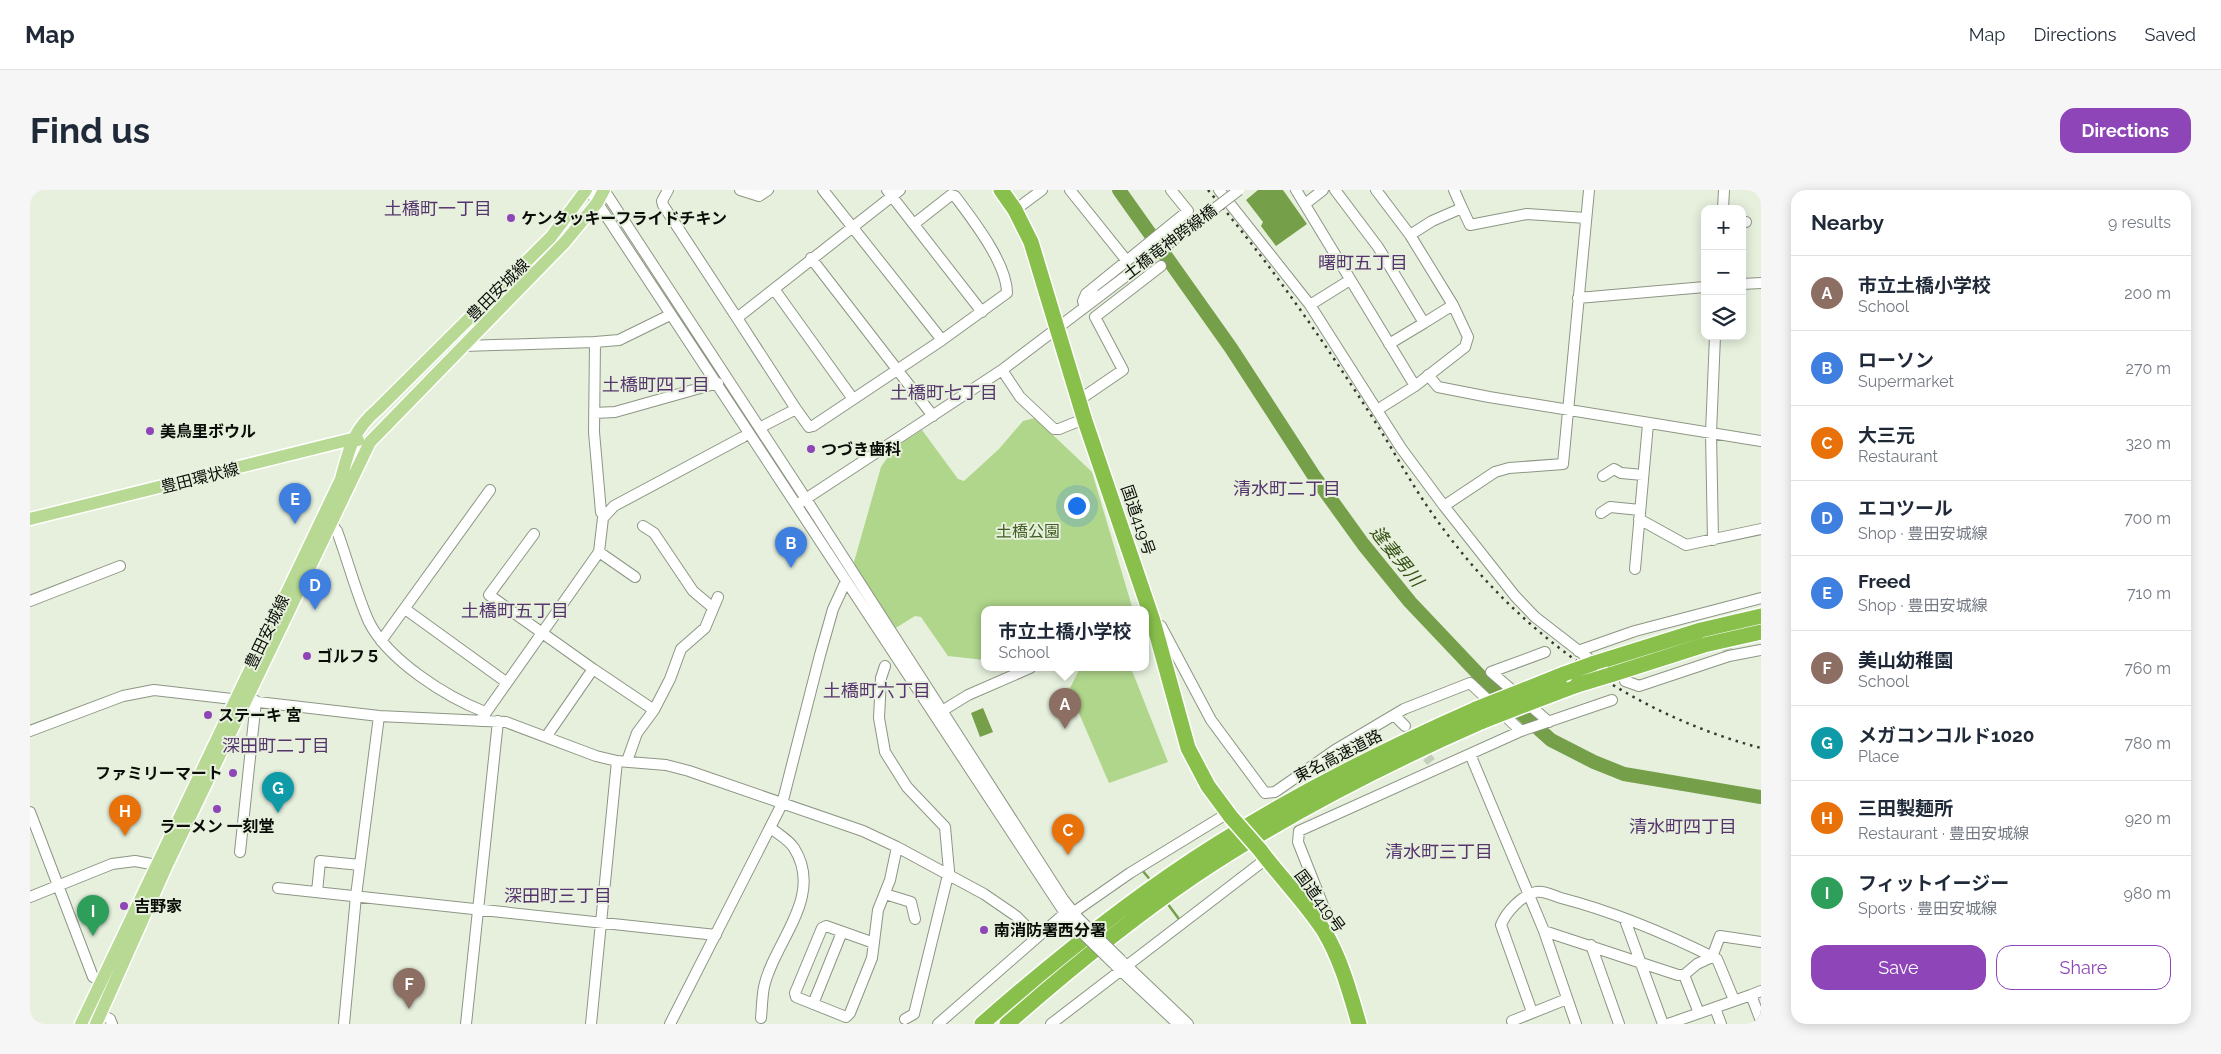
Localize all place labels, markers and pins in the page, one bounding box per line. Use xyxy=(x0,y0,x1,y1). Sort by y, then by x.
place label: ケンタッキーフライドチキン xyxy=(521,209,727,228)
marker: ケンタッキーフライドチキン xyxy=(505,212,517,224)
place label: 美鳥里ボウル xyxy=(160,422,256,441)
marker: 美鳥里ボウル xyxy=(144,425,156,437)
place label: つづき歯科 xyxy=(821,440,901,459)
marker: つづき歯科 xyxy=(805,443,817,455)
pin: E xyxy=(279,483,311,524)
pin: B xyxy=(775,527,807,568)
pin: D xyxy=(299,569,331,610)
place label: ゴルフ５ xyxy=(317,647,381,666)
marker: ゴルフ５ xyxy=(301,650,313,662)
pin: A xyxy=(1049,688,1081,729)
place label: ステーキ 宮 xyxy=(218,706,302,725)
marker: ステーキ 宮 xyxy=(202,709,214,721)
place label: ファミリーマート xyxy=(95,764,223,783)
marker: ファミリーマート xyxy=(227,767,239,779)
pin: G xyxy=(262,772,294,813)
pin: H xyxy=(109,795,141,836)
marker: ラーメン 一刻堂 xyxy=(211,803,223,815)
pin: C xyxy=(1052,814,1084,855)
place label: ラーメン 一刻堂 xyxy=(159,817,275,836)
pin: I xyxy=(77,895,109,936)
place label: 吉野家 xyxy=(134,897,182,916)
marker: 吉野家 xyxy=(118,900,130,912)
place label: 南消防署西分署 xyxy=(994,921,1106,940)
marker: 南消防署西分署 xyxy=(978,924,990,936)
pin: F xyxy=(393,968,425,1009)

